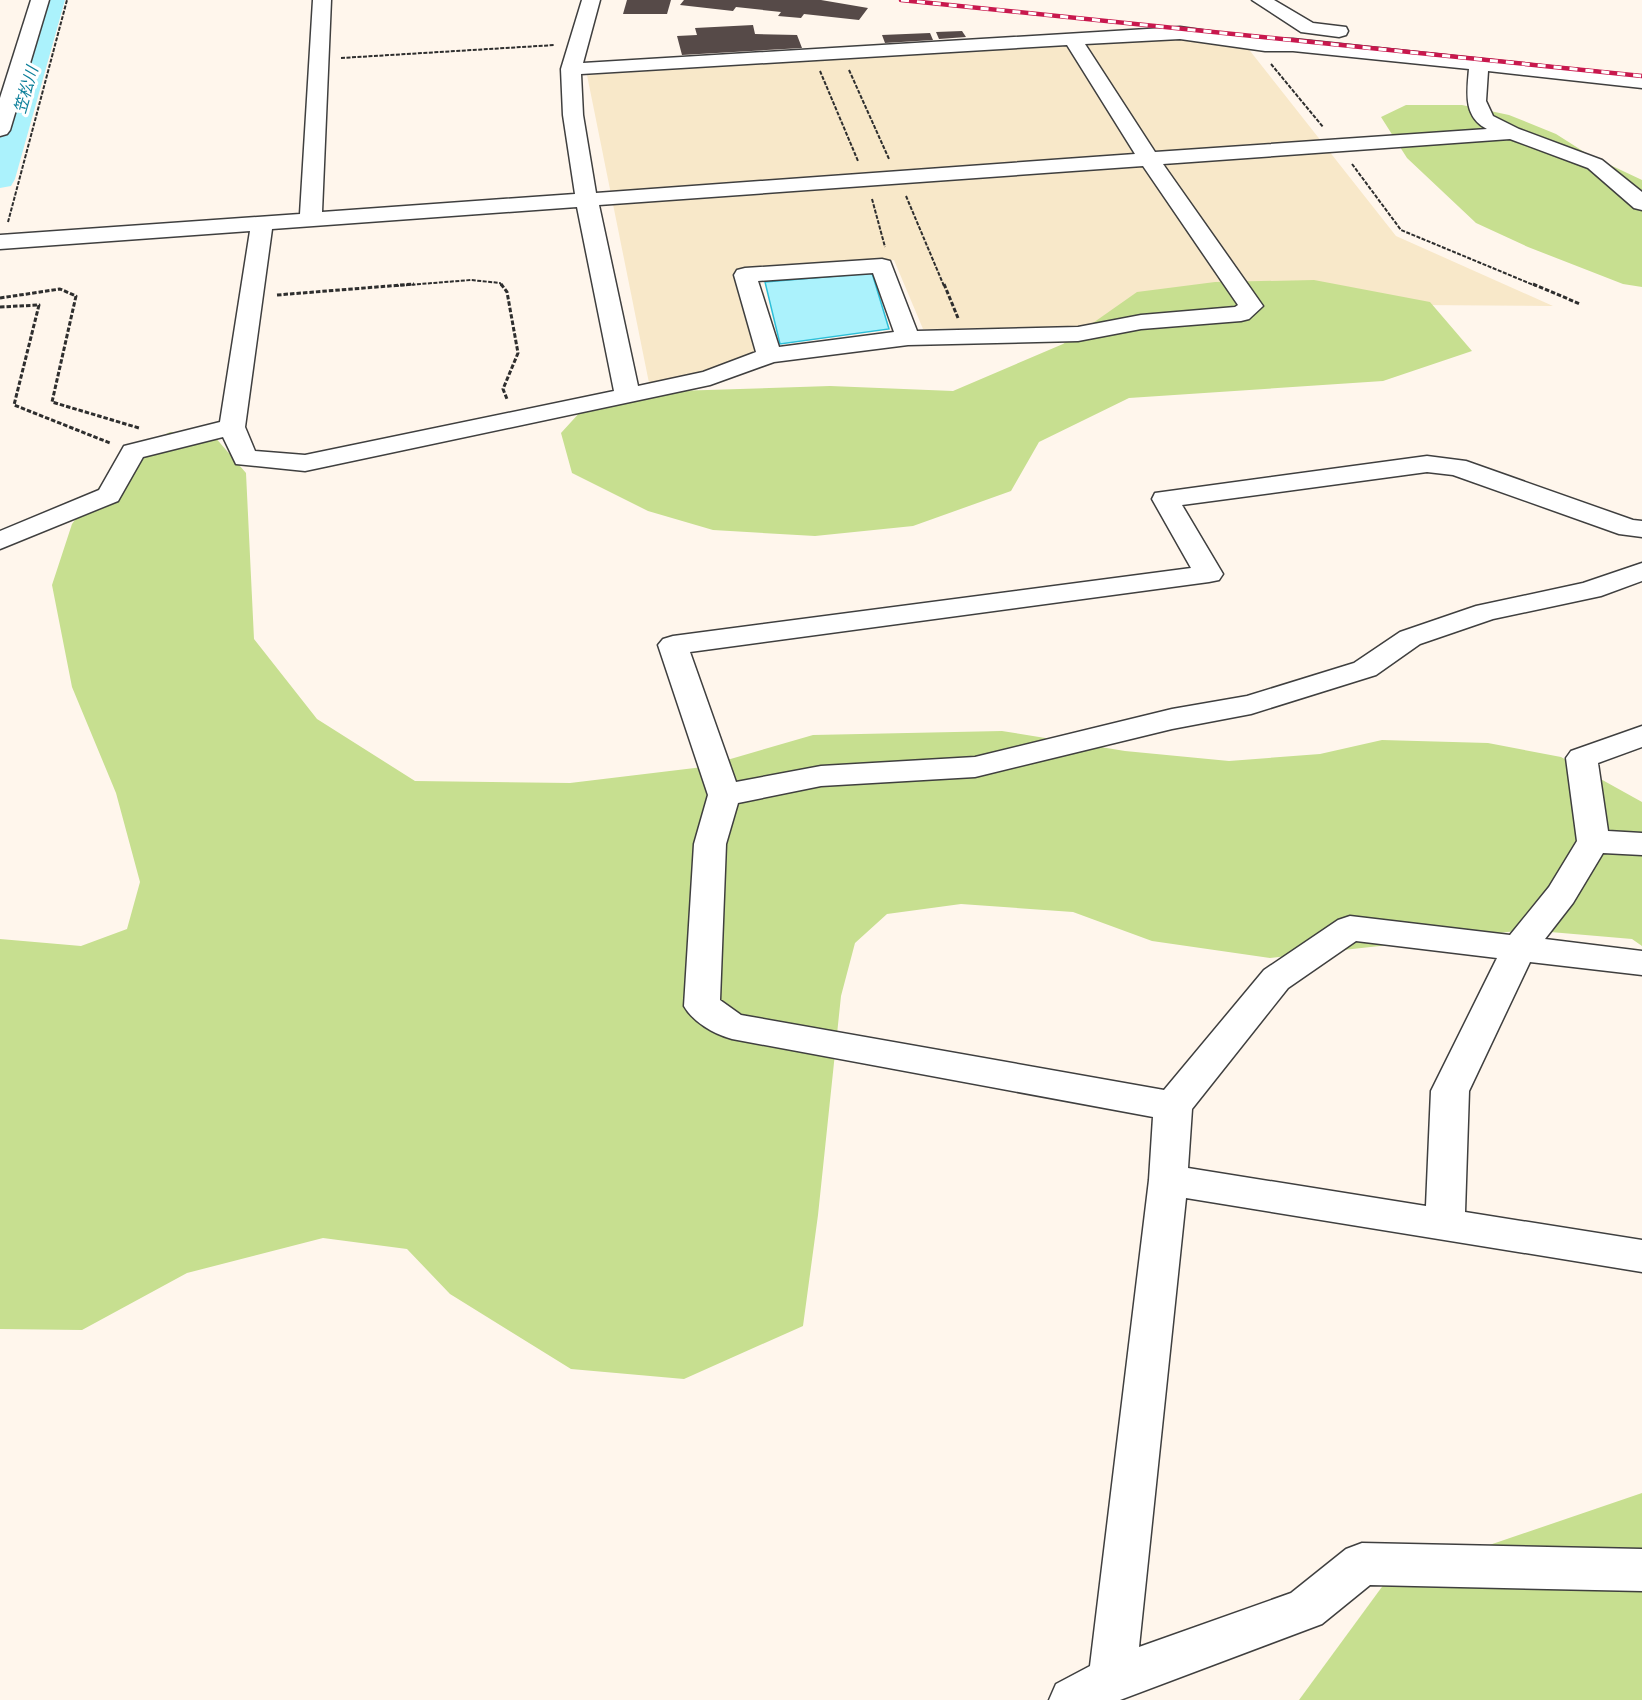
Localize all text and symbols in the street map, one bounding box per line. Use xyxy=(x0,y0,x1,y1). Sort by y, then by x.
water label: 笠松川 xyxy=(11,63,41,115)

